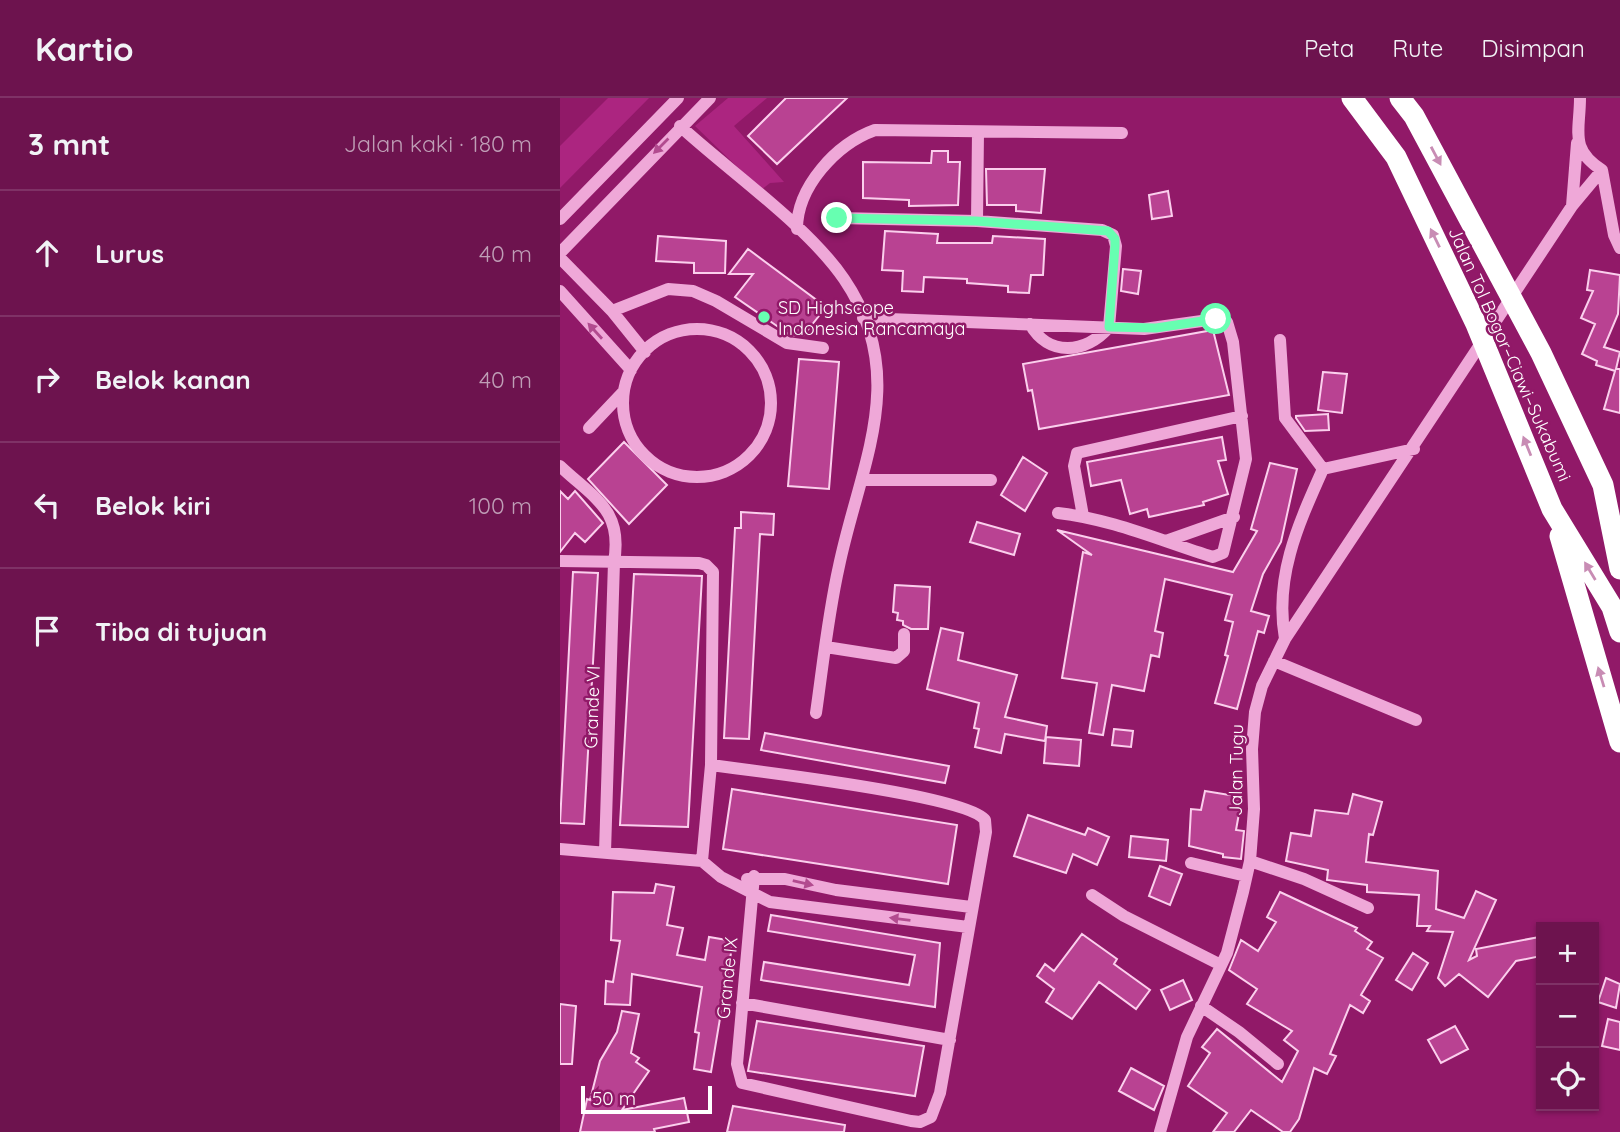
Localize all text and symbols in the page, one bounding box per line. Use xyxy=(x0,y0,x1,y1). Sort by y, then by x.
text: Kartio xyxy=(35,28,134,69)
text: Peta xyxy=(1304,33,1354,63)
text: Rute xyxy=(1392,33,1443,63)
text: Disimpan xyxy=(1481,33,1585,63)
text: 3 mnt xyxy=(28,125,110,163)
text: Jalan kaki · 180 m xyxy=(344,129,532,158)
one-way arrow xyxy=(653,137,670,153)
one-way arrow xyxy=(1430,146,1441,166)
route end xyxy=(821,202,852,233)
street label: Jalan Tol Bogor–Ciawi–Sukabumi xyxy=(1443,223,1577,485)
one-way arrow xyxy=(1429,228,1441,248)
icon: ahead xyxy=(28,234,66,272)
text: Lurus xyxy=(95,237,164,270)
text: 40 m xyxy=(479,239,532,268)
place label: SD Highscope Indonesia Rancamaya xyxy=(778,296,966,340)
route start xyxy=(1200,303,1231,334)
marker: SD Highscope Indonesia Rancamaya xyxy=(756,309,772,325)
one-way arrow xyxy=(588,323,604,340)
icon: right xyxy=(28,360,66,398)
text: Belok kanan xyxy=(95,363,251,396)
text: 40 m xyxy=(479,365,532,394)
one-way arrow xyxy=(1521,435,1532,456)
icon: left xyxy=(28,486,66,524)
text: Belok kiri xyxy=(95,489,211,522)
text: 100 m xyxy=(469,491,532,520)
one-way arrow xyxy=(1584,562,1596,581)
icon: arrive xyxy=(28,612,66,650)
text: Tiba di tujuan xyxy=(95,615,267,648)
street label: Grande VI xyxy=(579,665,605,749)
one-way arrow xyxy=(1596,666,1606,687)
street label: Jalan Tugu xyxy=(1224,724,1248,816)
one-way arrow xyxy=(792,877,814,888)
one-way arrow xyxy=(889,913,911,924)
map controls xyxy=(1536,922,1599,1111)
button: + xyxy=(1536,922,1599,985)
street label: Grande IX xyxy=(711,936,743,1020)
button: − xyxy=(1536,985,1599,1048)
button: locate xyxy=(1536,1048,1599,1111)
scale bar xyxy=(581,1083,712,1115)
text: 50 m xyxy=(592,1086,636,1110)

